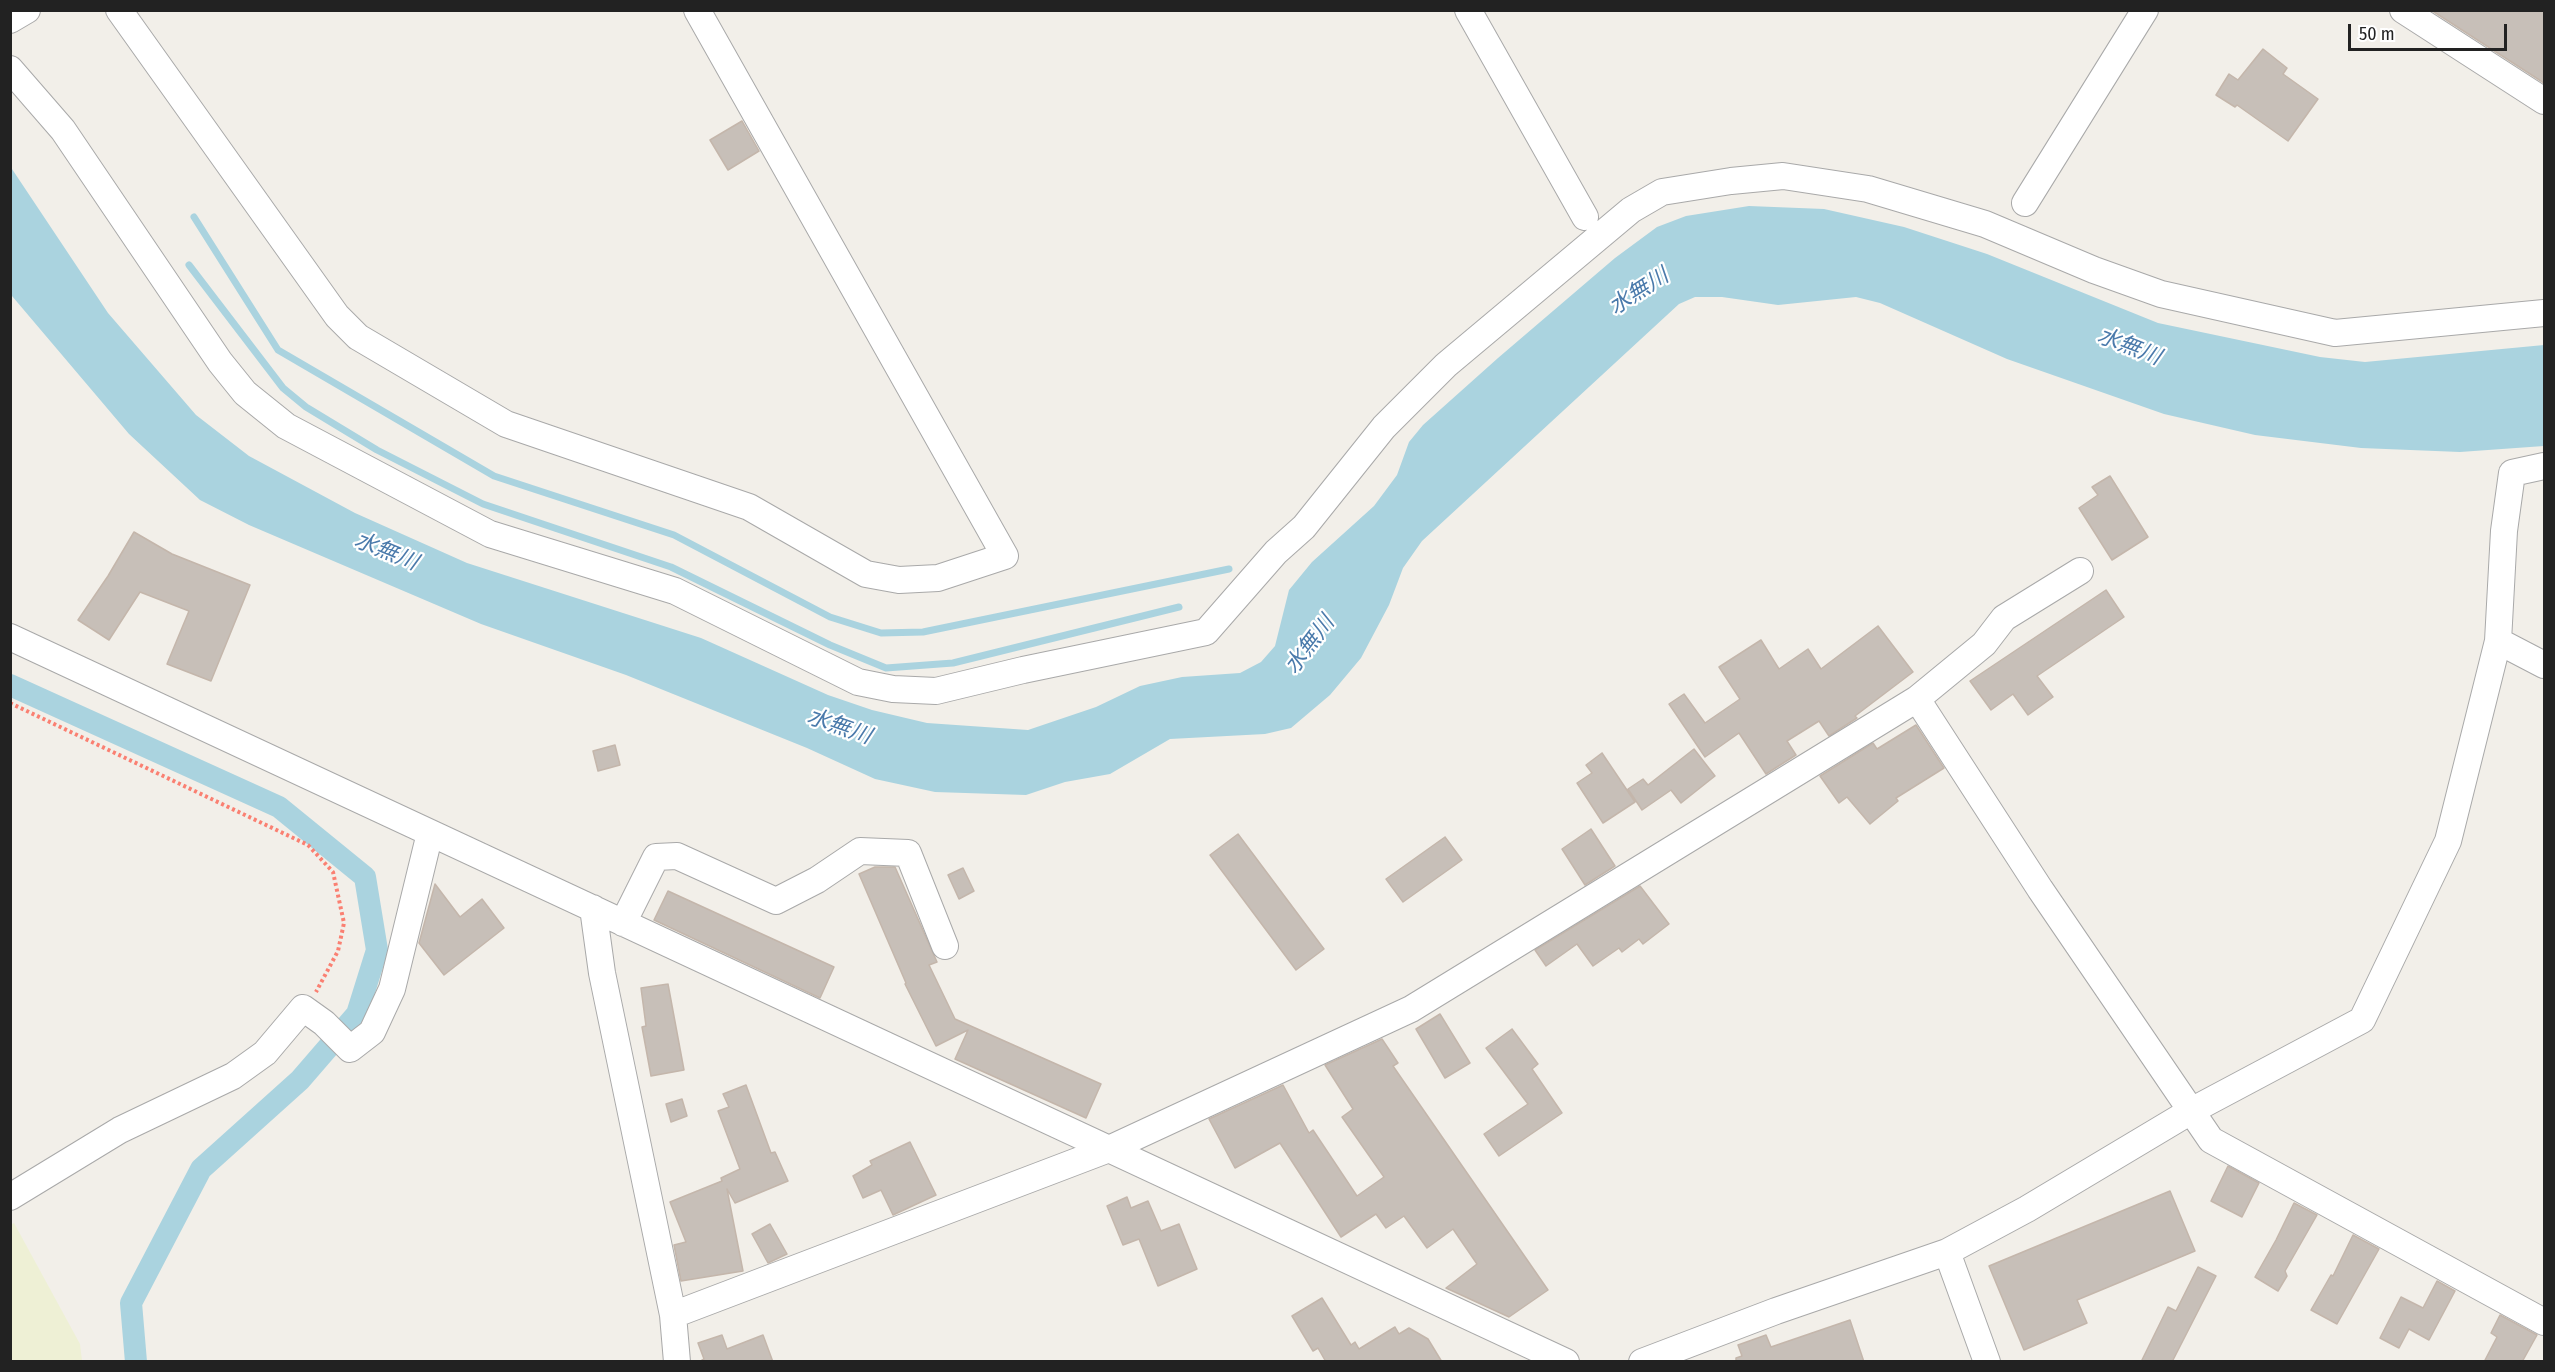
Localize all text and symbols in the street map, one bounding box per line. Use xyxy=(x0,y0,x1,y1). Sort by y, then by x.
scale bar xyxy=(2351,12,2510,50)
text: 50 m xyxy=(2359,23,2395,45)
water label: 水無川 xyxy=(1604,263,1674,321)
water label: 水無川 xyxy=(2093,323,2165,371)
water label: 水無川 xyxy=(350,527,422,577)
water label: 水無川 xyxy=(1280,611,1340,679)
water label: 水無川 xyxy=(804,704,874,750)

